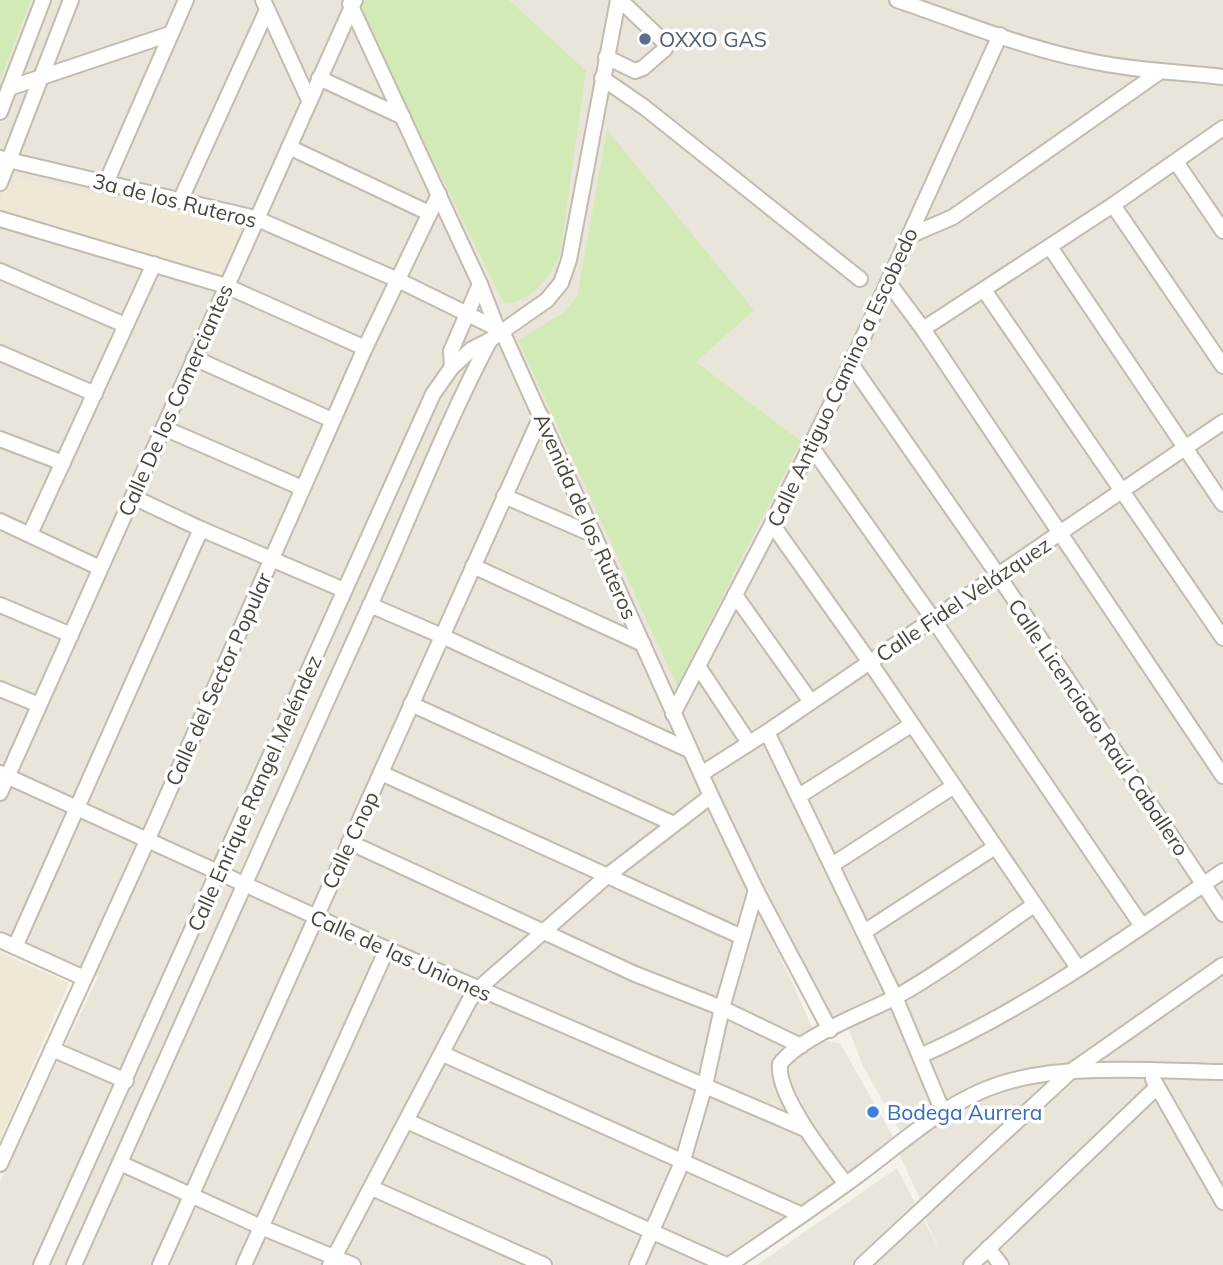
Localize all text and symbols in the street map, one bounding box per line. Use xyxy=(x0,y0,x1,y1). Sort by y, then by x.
place label: OXXO GAS xyxy=(659,26,767,52)
marker: OXXO GAS xyxy=(637,31,653,47)
street label: 3a de los Ruteros xyxy=(90,167,260,233)
street label: Calle Antiguo Camino a Escobedo xyxy=(761,223,923,531)
street label: Calle De los Comerciantes xyxy=(112,280,238,520)
street label: Avenida de los Ruteros xyxy=(529,409,643,623)
street label: Calle Fidel Velázquez xyxy=(871,531,1055,667)
street label: Calle del Sector Popular xyxy=(159,568,277,790)
street label: Calle Licenciado Raúl Caballero xyxy=(1003,594,1195,860)
street label: Calle Enrique Rangel Meléndez xyxy=(181,651,327,935)
street label: Calle Cnop xyxy=(316,787,384,893)
street label: Calle de las Uniones xyxy=(307,903,495,1007)
place label: Bodega Aurrera xyxy=(887,1099,1042,1125)
marker: Bodega Aurrera xyxy=(865,1104,881,1120)

